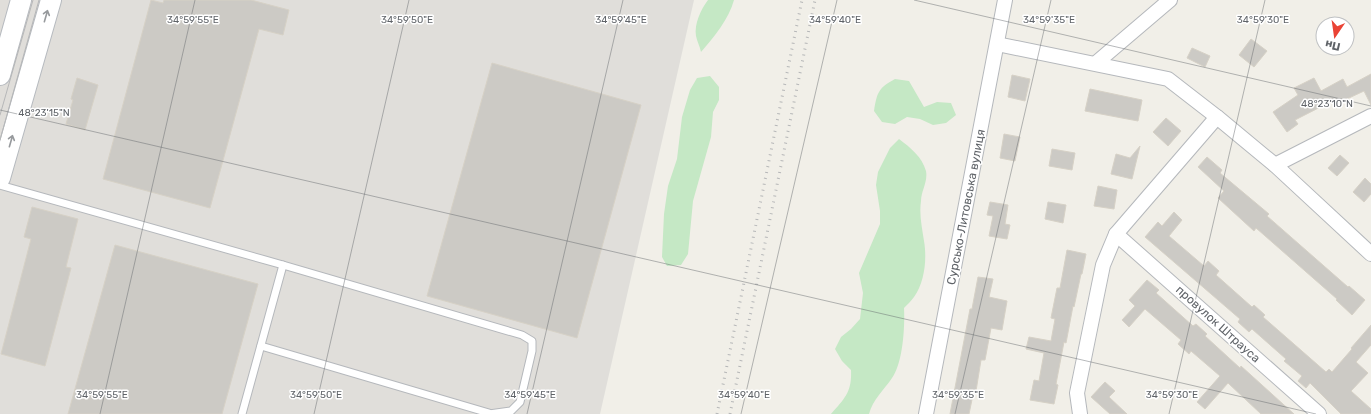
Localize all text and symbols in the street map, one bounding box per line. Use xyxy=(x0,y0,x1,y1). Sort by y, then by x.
one-way arrow xyxy=(43,9,50,22)
text: 34°59'55"E xyxy=(167,14,219,26)
text: 34°59'50"E xyxy=(381,14,433,26)
text: 34°59'45"E xyxy=(595,14,647,26)
text: 34°59'40"E xyxy=(809,14,861,26)
text: 34°59'35"E xyxy=(1023,14,1075,26)
text: 34°59'30"E xyxy=(1237,14,1289,26)
north arrow xyxy=(1315,16,1355,56)
text: Пн xyxy=(1324,37,1342,53)
text: 48°23'10"N xyxy=(1301,98,1353,110)
text: 48°23'15"N xyxy=(18,107,70,119)
street label: Сурсько-Литовська вулиця xyxy=(944,128,988,286)
one-way arrow xyxy=(8,134,15,147)
street label: провулок Штрауса xyxy=(1173,283,1263,365)
text: 34°59'55"E xyxy=(76,389,128,401)
text: 34°59'50"E xyxy=(290,389,342,401)
text: 34°59'45"E xyxy=(504,389,556,401)
text: 34°59'40"E xyxy=(718,389,770,401)
text: 34°59'35"E xyxy=(932,389,984,401)
text: 34°59'30"E xyxy=(1146,389,1198,401)

